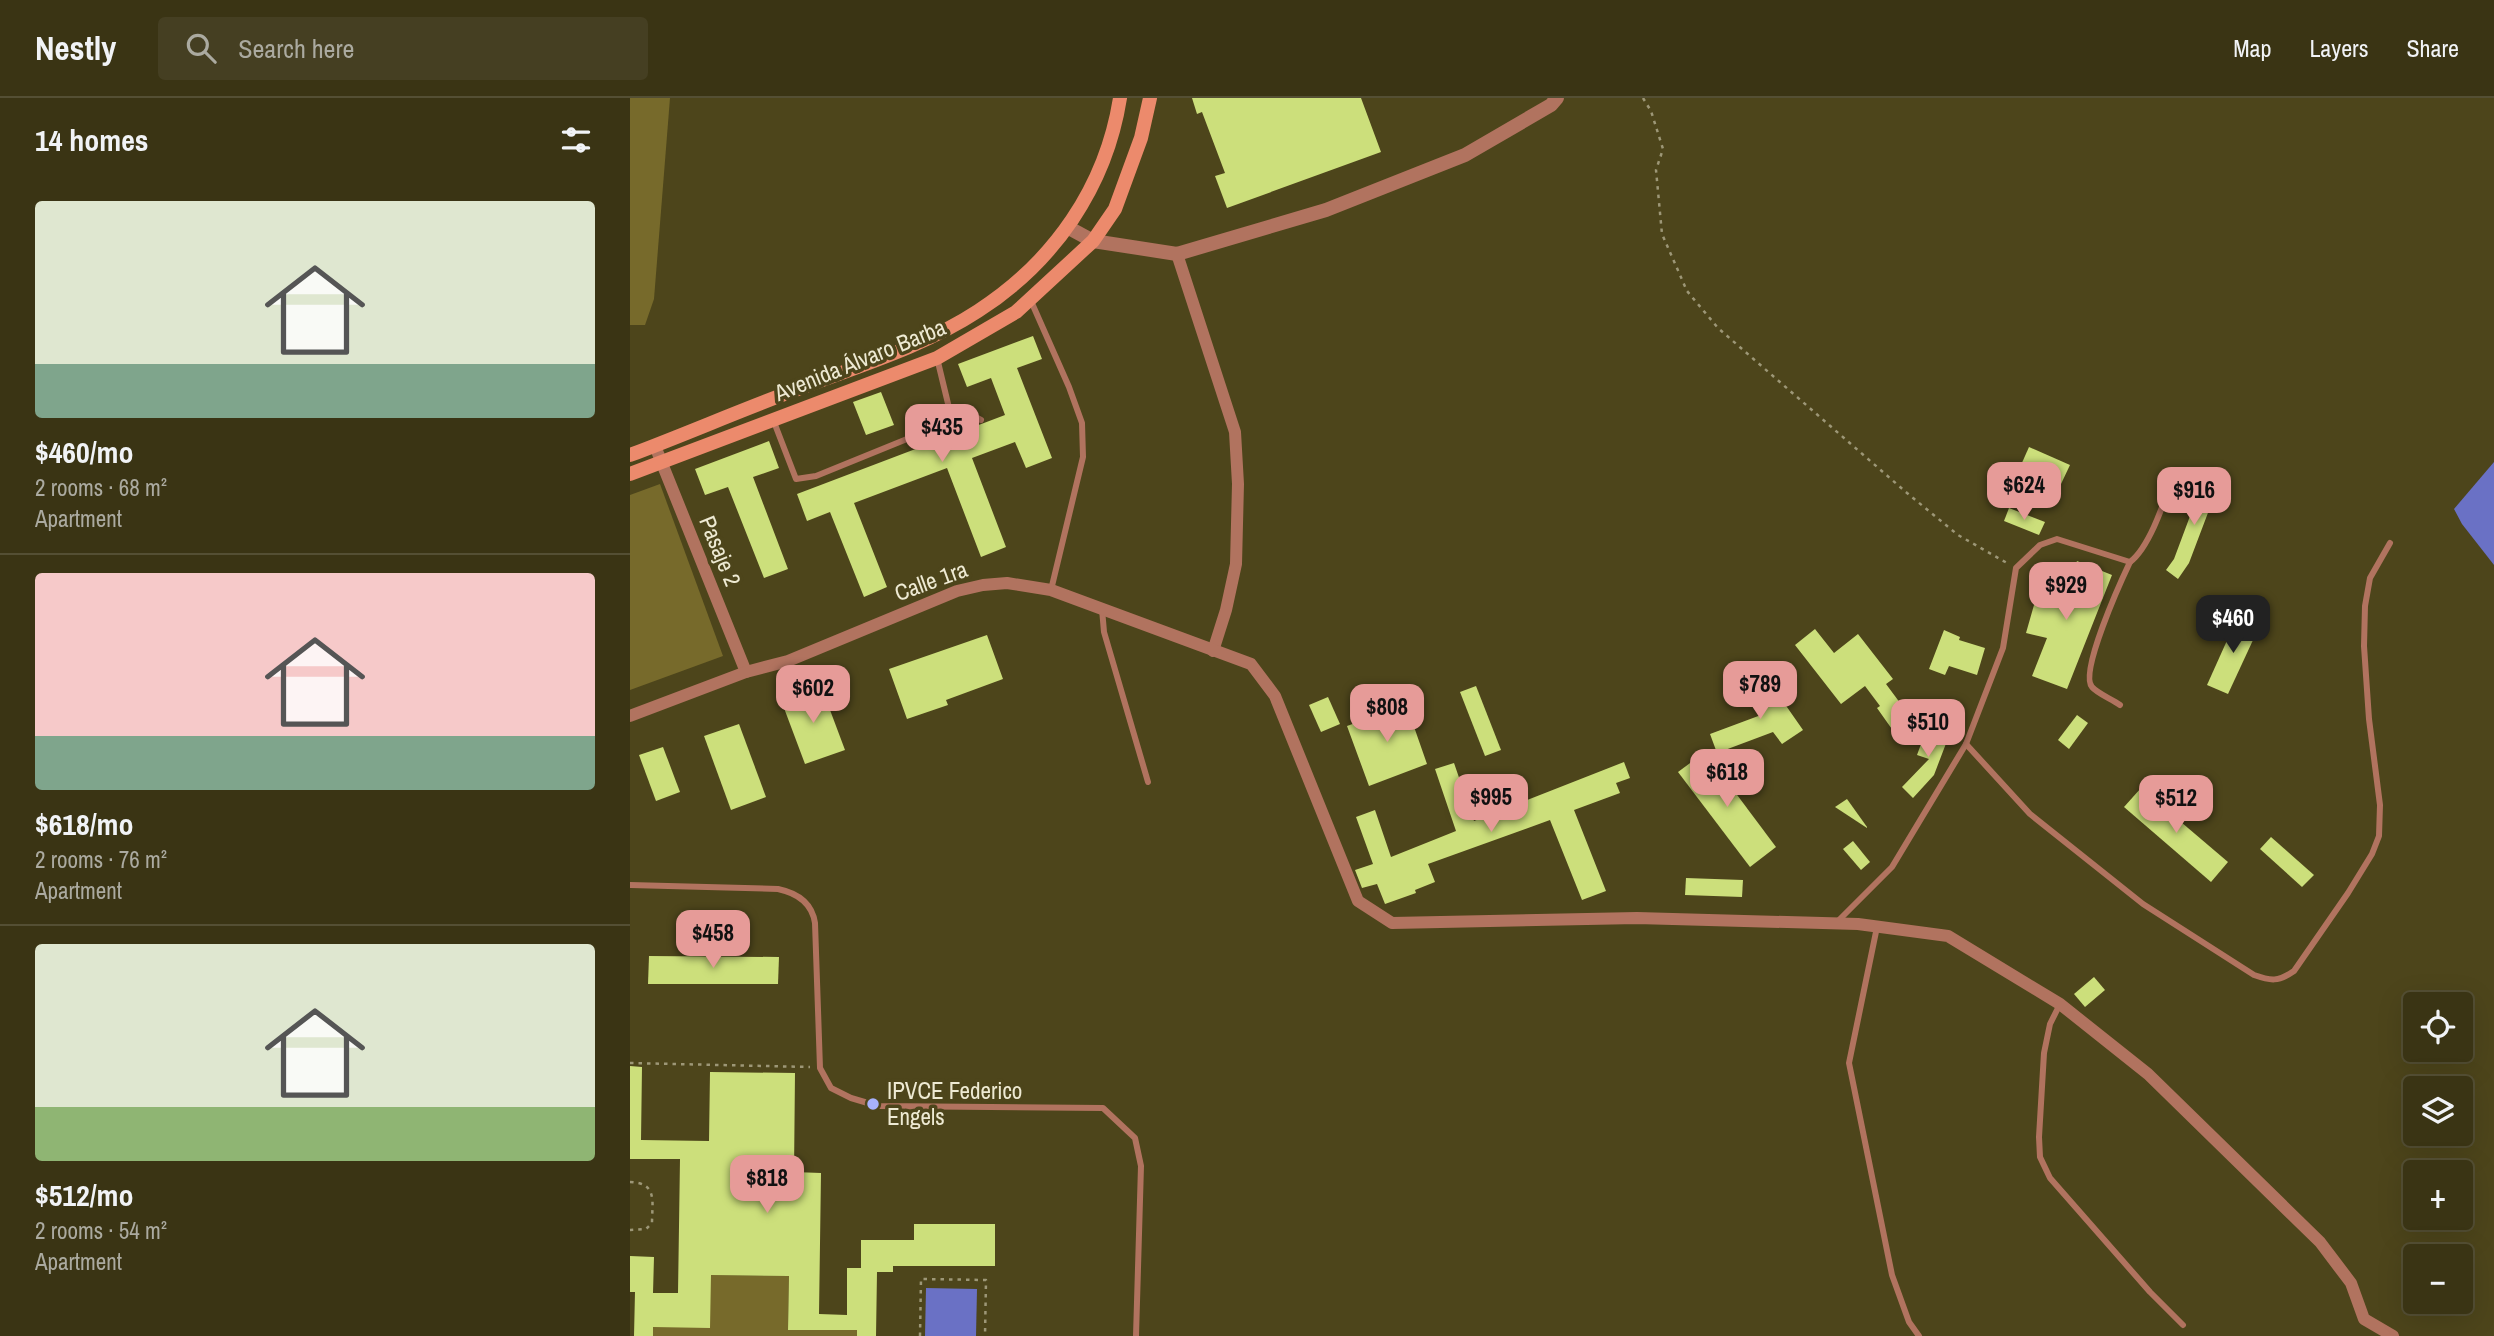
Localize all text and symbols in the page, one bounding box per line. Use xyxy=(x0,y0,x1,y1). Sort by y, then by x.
search box xyxy=(158,17,648,80)
text: Nestly xyxy=(35,26,116,70)
icon: search xyxy=(182,29,220,67)
text: Search here xyxy=(238,31,354,66)
text: Map xyxy=(2233,32,2271,64)
text: Layers xyxy=(2309,32,2368,64)
text: Share xyxy=(2406,32,2459,64)
text: 14 homes xyxy=(35,120,149,160)
icon: filters xyxy=(557,121,595,159)
icon: home xyxy=(252,247,378,373)
street label: Avenida Álvaro Barba xyxy=(769,311,951,408)
pin: $435 xyxy=(901,404,983,464)
text: $435 xyxy=(921,411,963,442)
text: $460/mo xyxy=(35,432,133,472)
pin: $624 xyxy=(1983,462,2065,522)
pin: $916 xyxy=(2153,468,2235,527)
text: $624 xyxy=(2003,469,2045,500)
text: 2 rooms · 68 m² xyxy=(35,472,167,503)
text: $916 xyxy=(2173,474,2215,505)
text: Apartment xyxy=(35,503,122,534)
street label: Pasaje 2 xyxy=(692,511,749,591)
street label: Calle 1ra xyxy=(890,553,972,608)
pin: $929 xyxy=(2025,562,2107,622)
text: $929 xyxy=(2045,569,2087,600)
pin: $460 xyxy=(2192,596,2274,655)
text: $460 xyxy=(2212,602,2254,633)
icon: home xyxy=(252,619,378,745)
pin: $789 xyxy=(1719,662,1801,721)
pin: $602 xyxy=(772,666,854,725)
text: $789 xyxy=(1739,668,1781,699)
text: $602 xyxy=(792,672,834,703)
pin: $808 xyxy=(1346,684,1428,744)
text: $808 xyxy=(1366,691,1408,722)
pin: $510 xyxy=(1887,700,1969,759)
text: $510 xyxy=(1907,706,1949,737)
pin: $618 xyxy=(1686,750,1768,809)
text: $618 xyxy=(1706,756,1748,787)
pin: $995 xyxy=(1450,774,1532,834)
pin: $512 xyxy=(2135,776,2217,835)
text: $995 xyxy=(1470,781,1512,812)
text: $512 xyxy=(2155,782,2197,813)
text: $618/mo xyxy=(35,804,133,844)
text: 2 rooms · 76 m² xyxy=(35,844,167,875)
text: Apartment xyxy=(35,875,122,906)
pin: $458 xyxy=(672,910,754,970)
text: $458 xyxy=(692,917,734,948)
icon: home xyxy=(252,990,378,1116)
map controls xyxy=(2403,992,2473,1314)
button: locate xyxy=(2403,992,2473,1062)
place label: IPVCE Federico Engels xyxy=(887,1075,1022,1132)
button: layers xyxy=(2403,1076,2473,1146)
marker: IPVCE Federico Engels xyxy=(865,1096,881,1112)
pin: $818 xyxy=(726,1156,808,1215)
button: + xyxy=(2403,1160,2473,1230)
text: $818 xyxy=(746,1162,788,1193)
text: $512/mo xyxy=(35,1175,133,1215)
text: 2 rooms · 54 m² xyxy=(35,1215,167,1246)
button: − xyxy=(2403,1244,2473,1314)
text: Apartment xyxy=(35,1246,122,1277)

